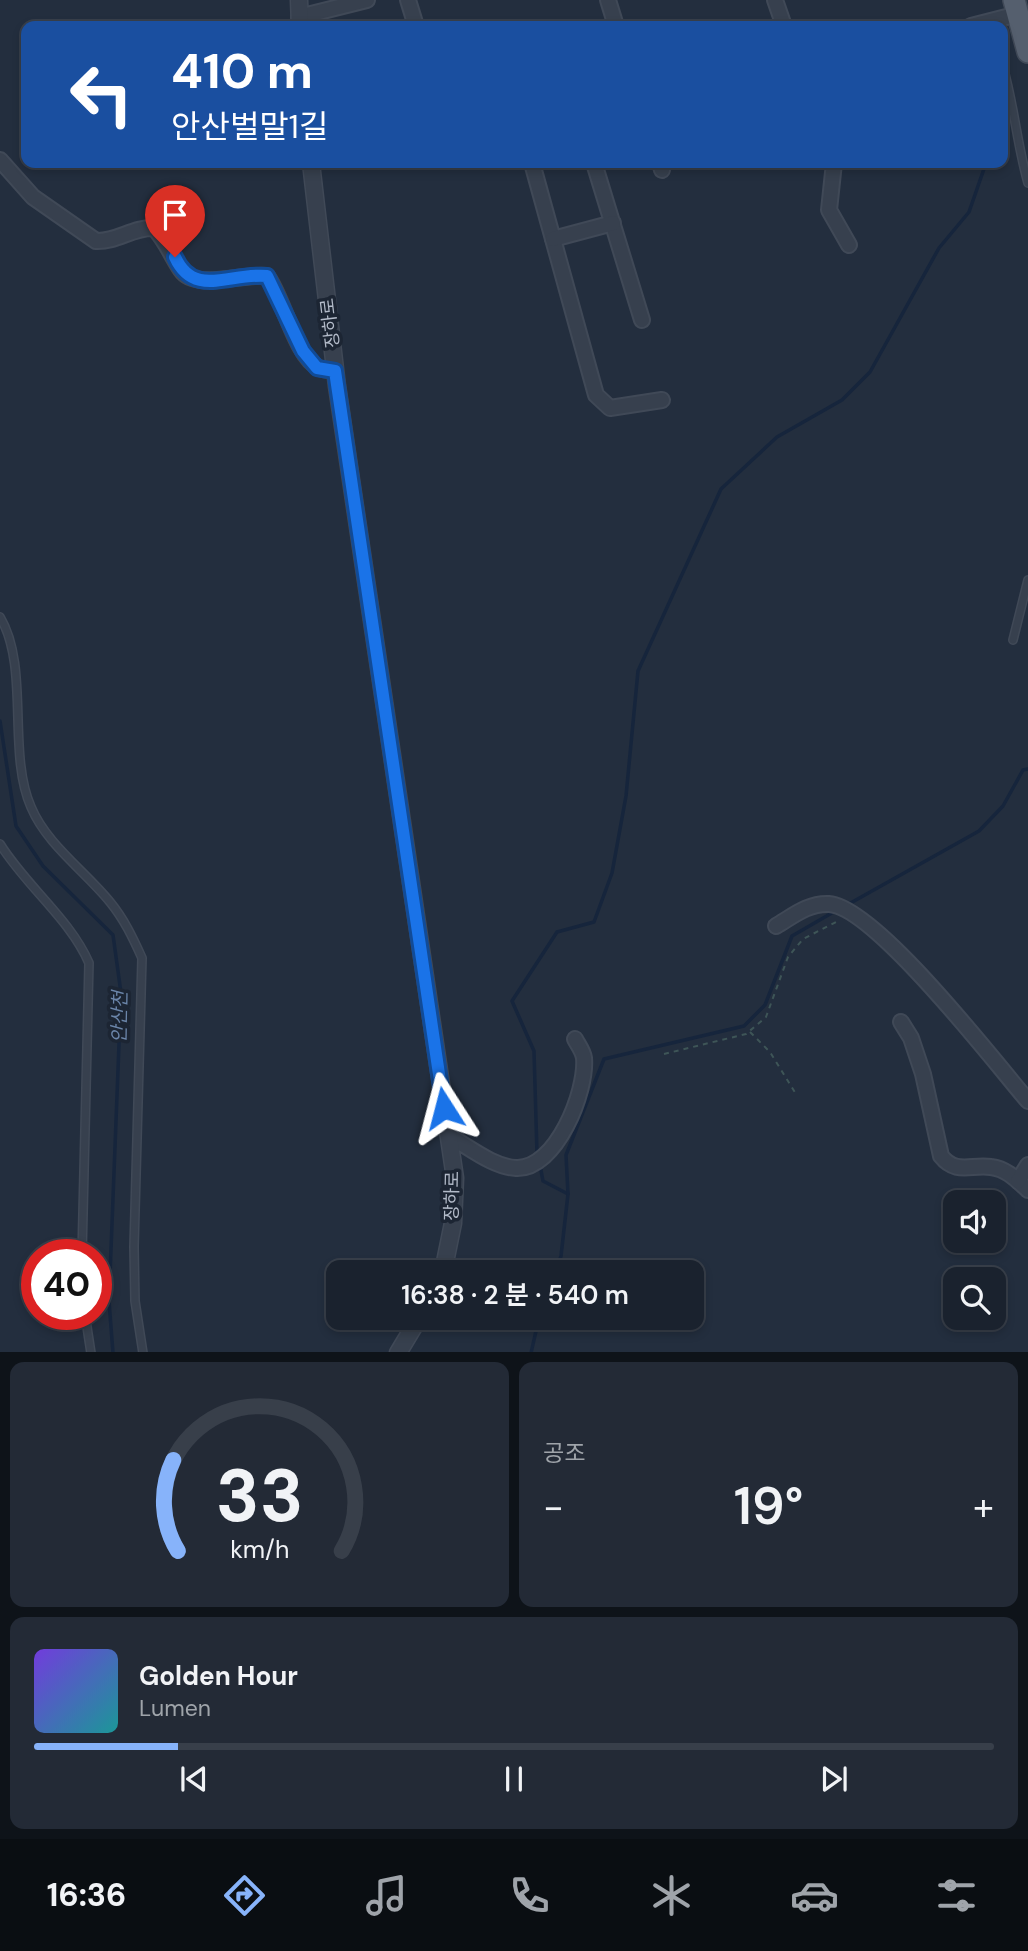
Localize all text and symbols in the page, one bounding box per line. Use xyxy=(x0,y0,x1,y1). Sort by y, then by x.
text: 410 m xyxy=(171,39,313,103)
icon: left xyxy=(56,49,147,140)
text: 안산벌말1길 xyxy=(171,106,328,148)
pin xyxy=(145,185,205,257)
icon: arrive xyxy=(156,196,194,234)
street label: 장하로 xyxy=(315,297,345,349)
water label: 안산천 xyxy=(107,989,132,1043)
position arrow xyxy=(407,1071,481,1145)
street label: 장하로 xyxy=(440,1171,464,1221)
map controls xyxy=(943,1190,1006,1330)
button: sound xyxy=(943,1190,1006,1253)
speed limit sign: 40 xyxy=(21,1239,112,1330)
button: search xyxy=(943,1267,1006,1330)
text: 16:38 · 2 분 · 540 m xyxy=(401,1278,629,1312)
text: 공조 xyxy=(543,1438,585,1468)
text: 33 xyxy=(216,1449,303,1544)
text: 19° xyxy=(734,1472,803,1540)
text: − xyxy=(543,1482,564,1532)
text: + xyxy=(973,1482,994,1532)
text: km/h xyxy=(230,1532,289,1565)
text: Golden Hour xyxy=(139,1659,298,1693)
text: Lumen xyxy=(139,1693,211,1723)
icon: previous xyxy=(175,1760,213,1798)
icon: pause xyxy=(495,1760,533,1798)
icon: next xyxy=(815,1760,853,1798)
icon: directions xyxy=(220,1871,269,1920)
icon: music xyxy=(362,1871,411,1920)
icon: phone xyxy=(505,1871,554,1920)
icon: climate xyxy=(647,1871,696,1920)
icon: car xyxy=(790,1871,839,1920)
icon: filters xyxy=(932,1871,981,1920)
text: 16:36 xyxy=(47,1874,126,1916)

